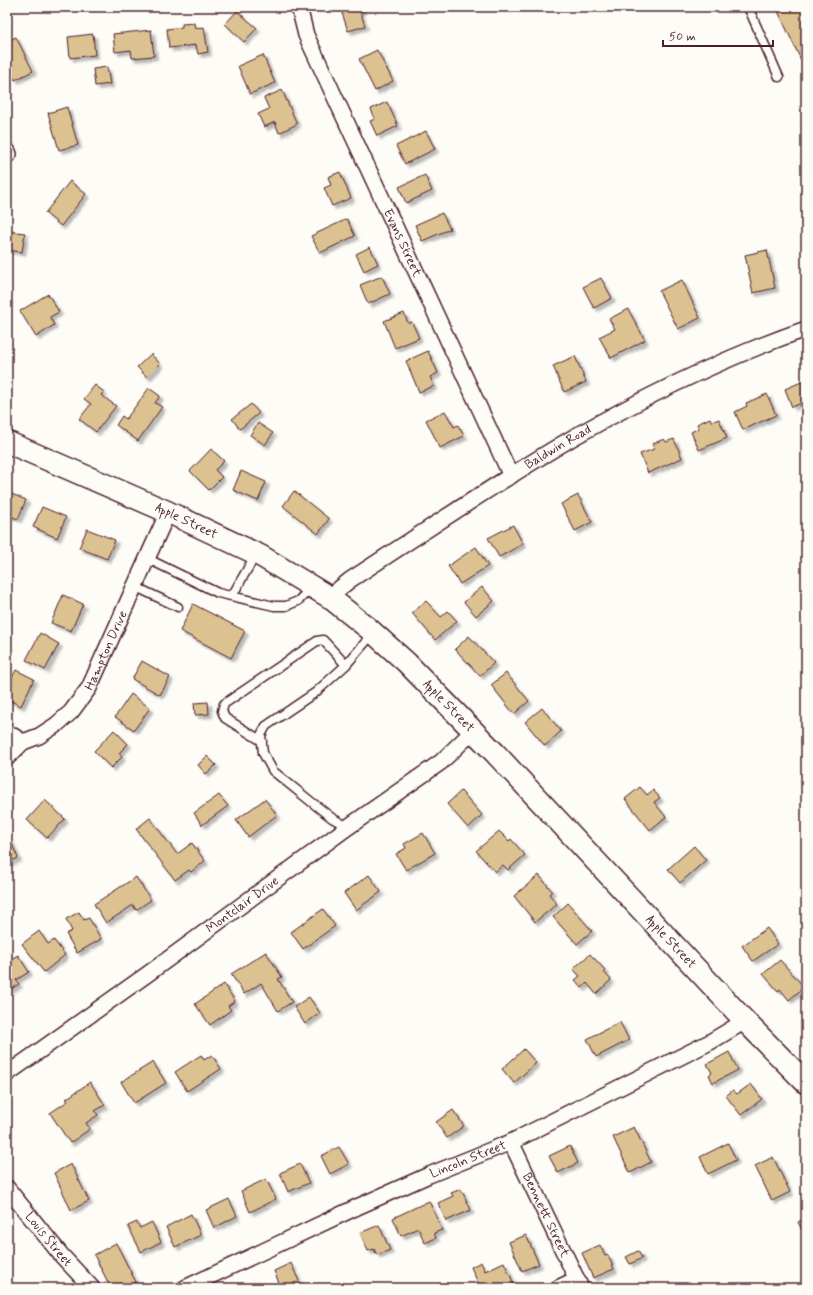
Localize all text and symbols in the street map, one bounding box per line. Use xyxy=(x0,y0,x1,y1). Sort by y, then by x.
scale bar xyxy=(663,22,773,48)
text: 50 m xyxy=(669,29,696,45)
street label: Evans Street xyxy=(379,206,426,280)
street label: Baldwin Road xyxy=(522,421,594,473)
street label: Apple Street xyxy=(152,499,220,543)
street label: Hampton Drive xyxy=(81,608,131,693)
street label: Apple Street xyxy=(419,676,478,736)
street label: Montclair Drive xyxy=(202,872,282,937)
street label: Apple Street xyxy=(641,911,700,972)
street label: Lincoln Street xyxy=(427,1136,509,1182)
street label: Bennett Street xyxy=(519,1170,574,1260)
street label: Louis Street xyxy=(21,1208,76,1270)

